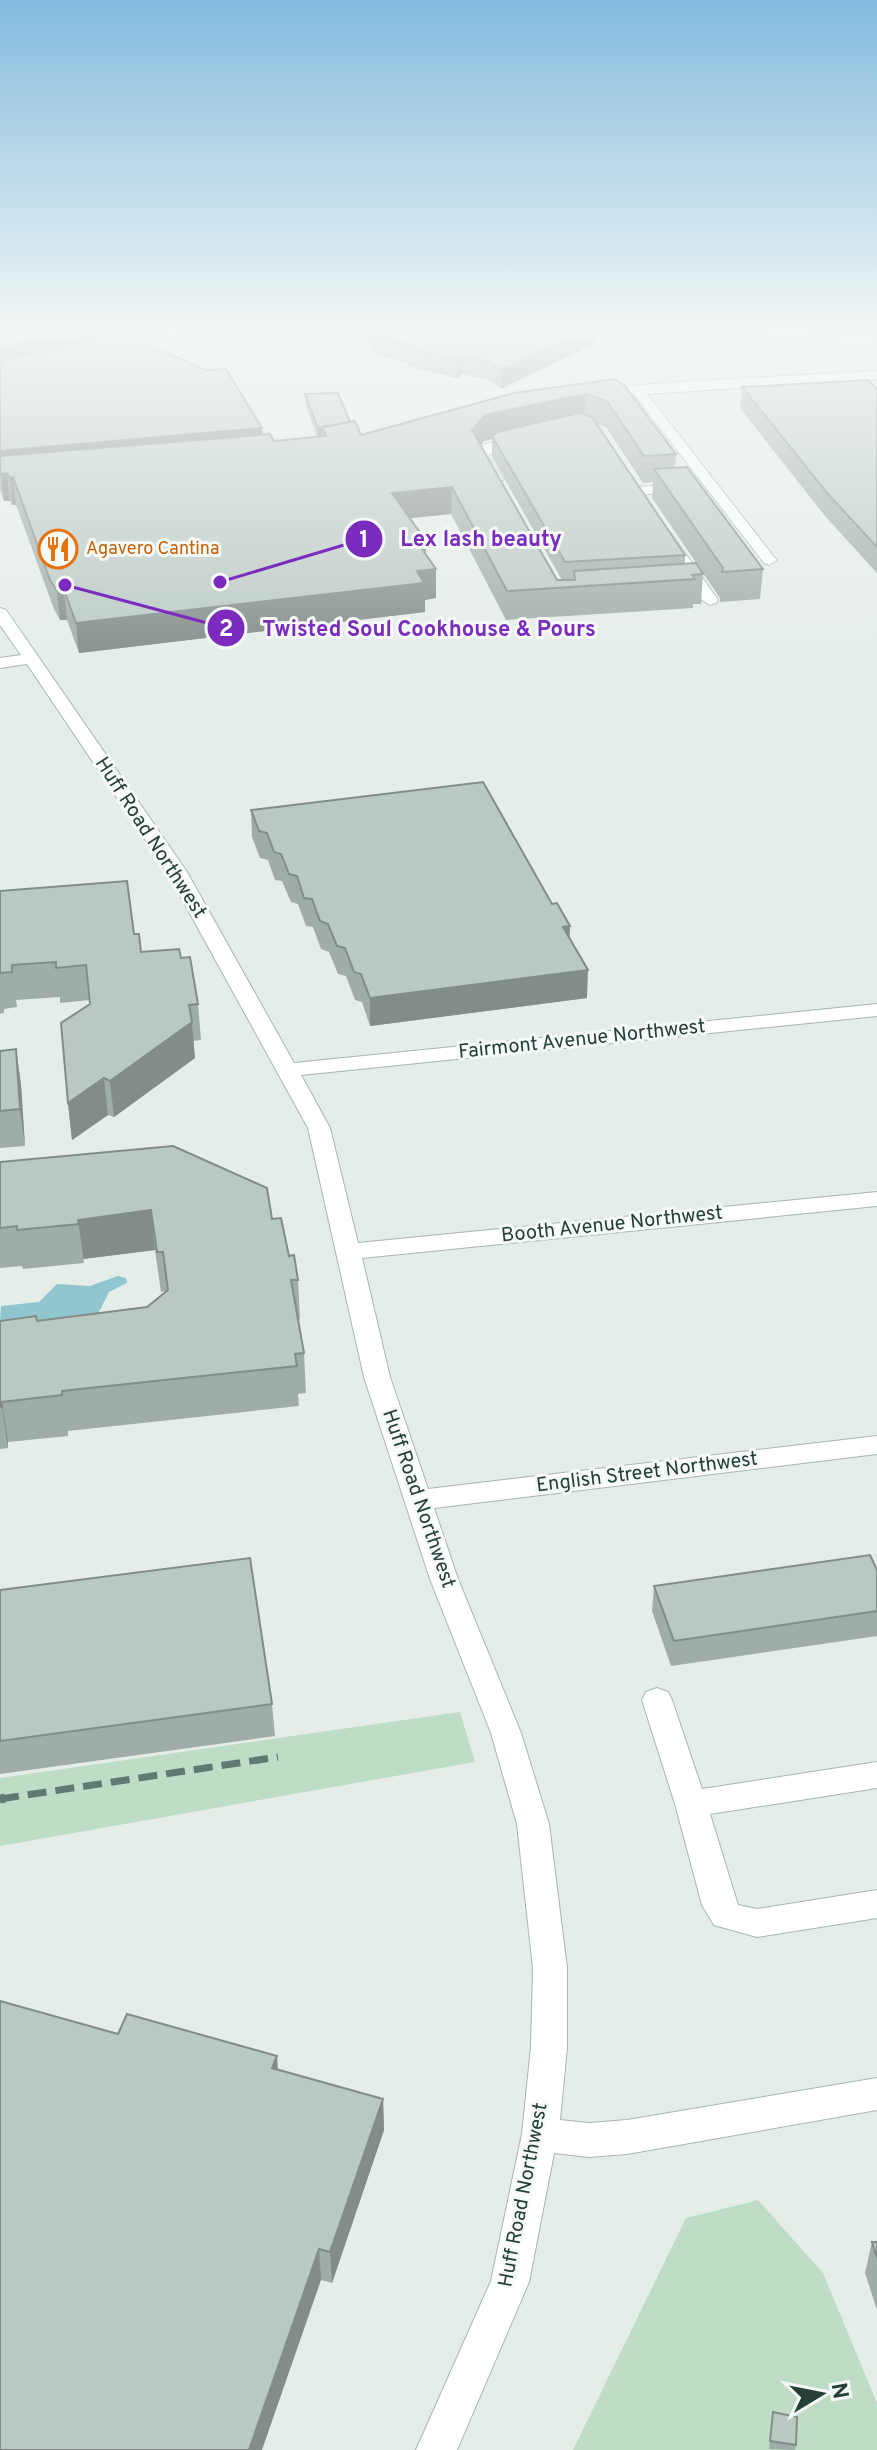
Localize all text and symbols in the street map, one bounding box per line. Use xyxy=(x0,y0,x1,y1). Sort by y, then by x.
callout: Lex lash beauty xyxy=(344,516,578,562)
text: 1 xyxy=(359,526,369,556)
text: Lex lash beauty xyxy=(400,527,562,554)
restaurant icon: Agavero Cantina xyxy=(37,528,79,570)
place label: Agavero Cantina xyxy=(86,538,219,561)
callout: Twisted Soul Cookhouse & Pours xyxy=(206,605,612,651)
text: 2 xyxy=(219,615,233,645)
text: Twisted Soul Cookhouse & Pours xyxy=(262,617,596,644)
street label: Huff Road Northwest xyxy=(88,752,212,924)
street label: Fairmont Avenue Northwest xyxy=(457,1014,707,1066)
street label: Booth Avenue Northwest xyxy=(500,1200,724,1250)
street label: Huff Road Northwest xyxy=(375,1406,461,1592)
street label: English Street Northwest xyxy=(535,1447,759,1499)
street label: Huff Road Northwest xyxy=(493,2101,555,2289)
north arrow xyxy=(781,2354,861,2434)
text: N xyxy=(824,2381,853,2401)

